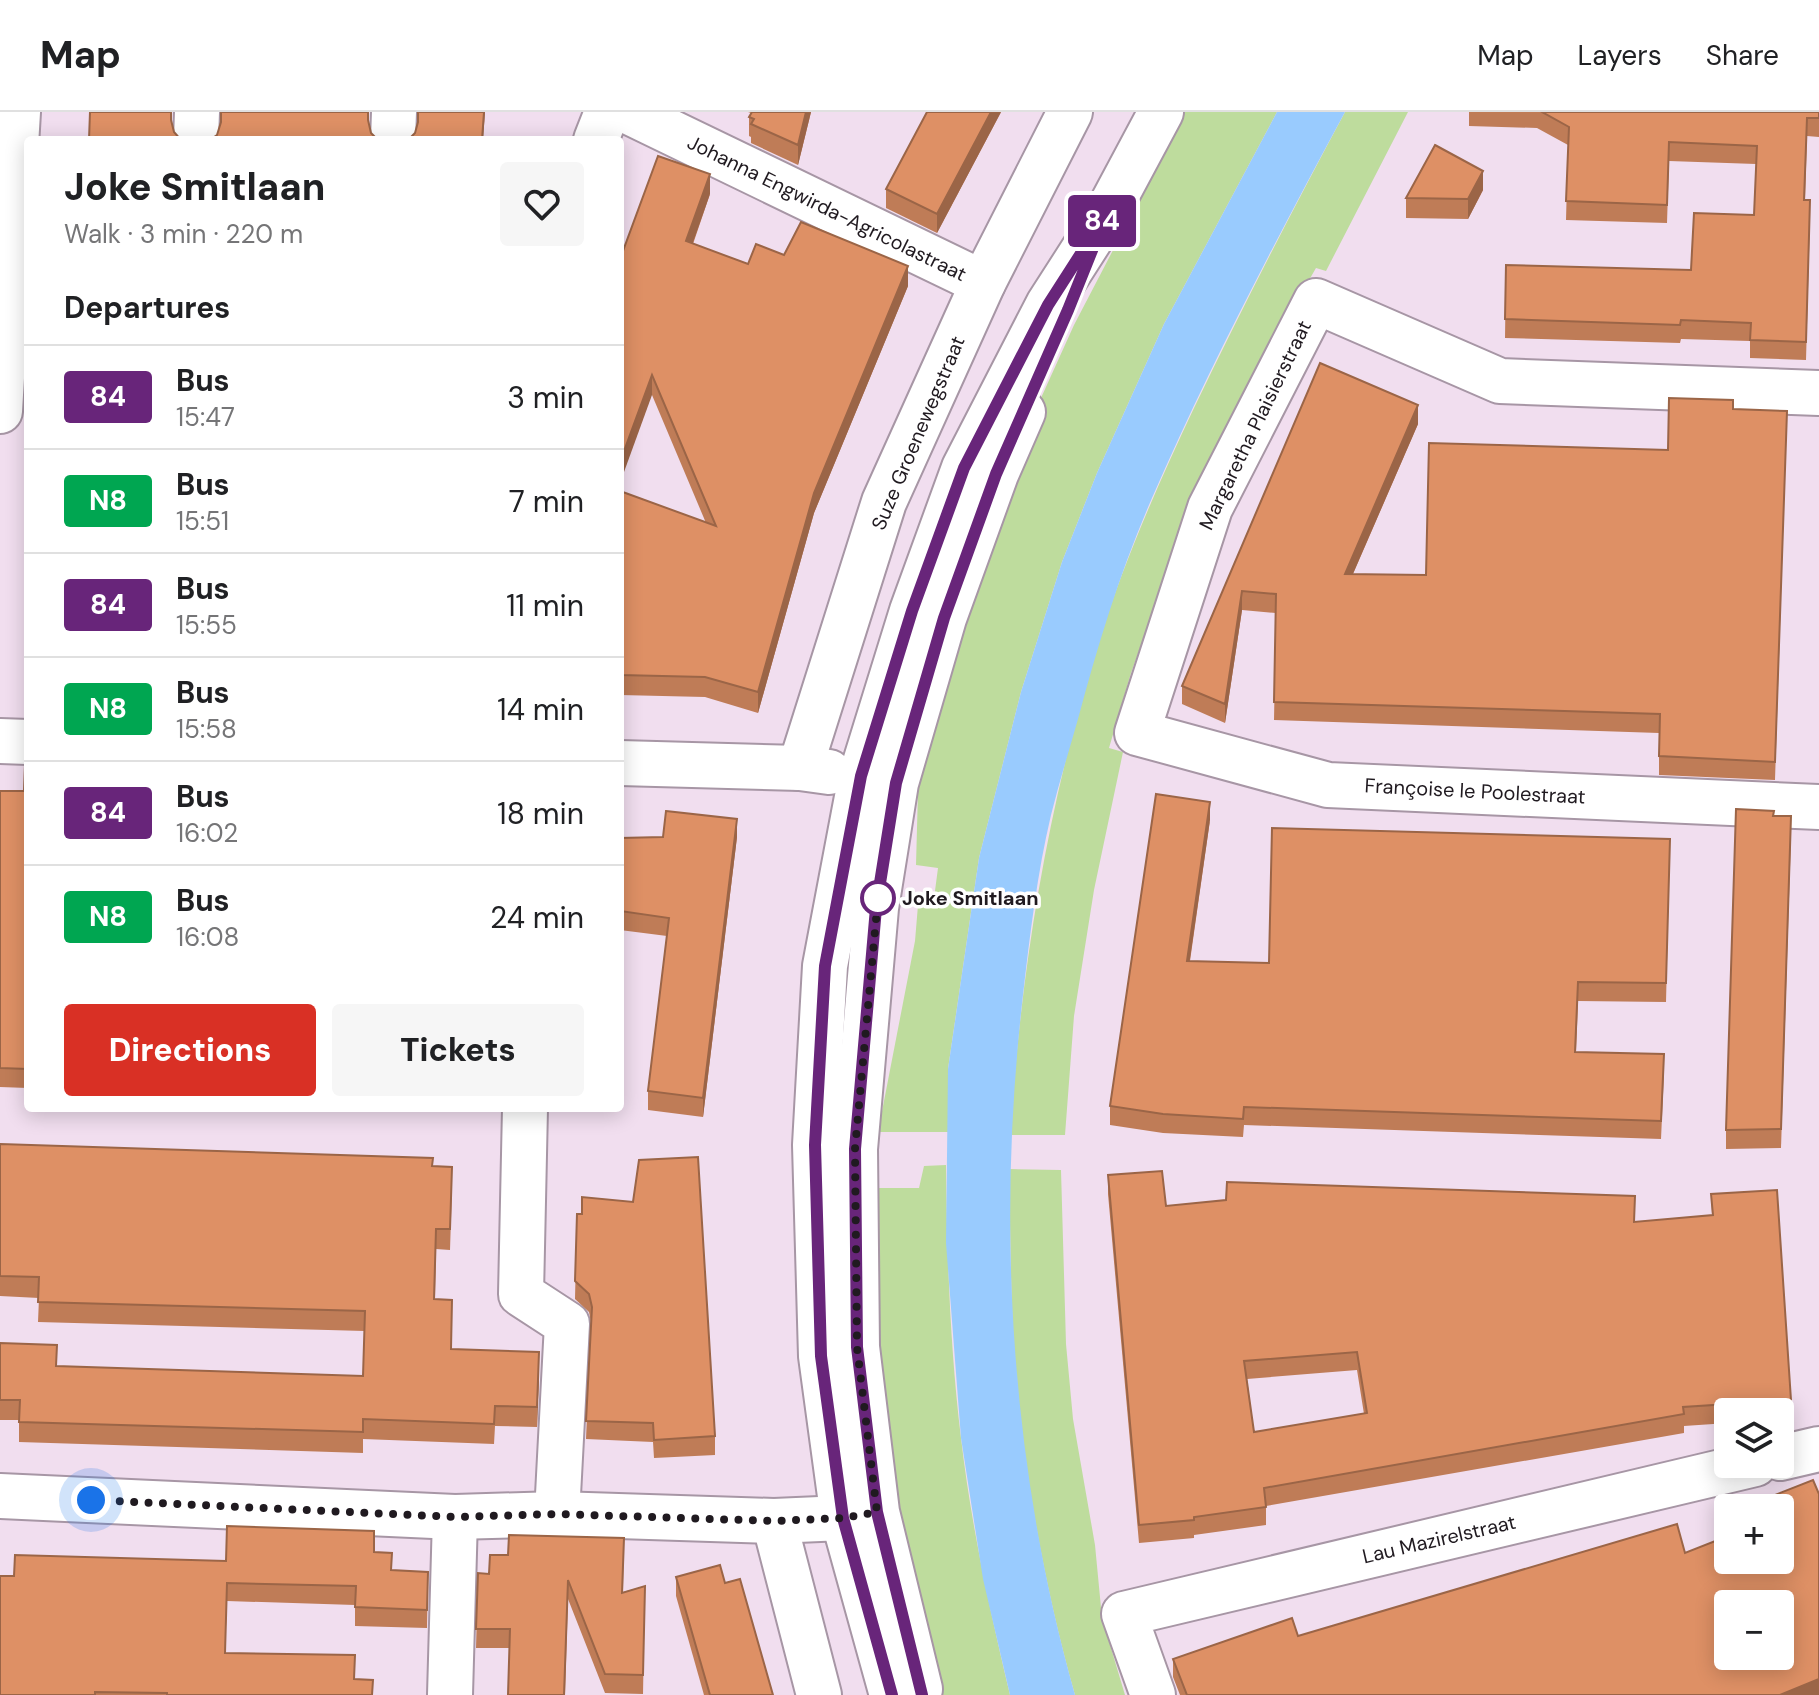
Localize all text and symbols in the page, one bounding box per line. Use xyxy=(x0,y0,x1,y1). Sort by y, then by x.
text: Map xyxy=(40,30,121,80)
text: Map xyxy=(1477,37,1534,74)
text: Layers xyxy=(1578,37,1662,74)
text: Share xyxy=(1706,37,1779,74)
street label: Johanna Engwirda-Agricolastraat xyxy=(683,129,971,287)
text: Joke Smitlaan xyxy=(64,162,325,212)
button: heart xyxy=(500,162,584,246)
line badge: 84 xyxy=(1066,195,1138,247)
text: 84 xyxy=(1084,202,1120,239)
text: Walk · 3 min · 220 m xyxy=(64,217,303,251)
text: Departures xyxy=(64,288,230,327)
street label: Margaretha Plaisierstraat xyxy=(1193,316,1317,534)
street label: Suze Groenewegstraat xyxy=(865,332,971,534)
text: Bus xyxy=(176,361,230,400)
text: 84 xyxy=(90,378,126,415)
text: 3 min xyxy=(507,378,584,417)
text: 15:47 xyxy=(176,400,235,434)
text: Bus xyxy=(176,465,230,504)
text: N8 xyxy=(89,482,127,519)
text: 7 min xyxy=(509,482,584,521)
text: 15:51 xyxy=(176,504,229,538)
text: Bus xyxy=(176,569,230,608)
text: 84 xyxy=(90,586,126,623)
text: 11 min xyxy=(506,586,584,625)
text: 15:55 xyxy=(176,608,237,642)
text: Bus xyxy=(176,673,230,712)
text: N8 xyxy=(89,690,127,727)
text: 14 min xyxy=(497,690,584,729)
text: 15:58 xyxy=(176,712,237,746)
street label: Françoise le Poolestraat xyxy=(1364,772,1586,810)
text: Bus xyxy=(176,777,230,816)
text: 84 xyxy=(90,794,126,831)
text: 18 min xyxy=(497,794,584,833)
text: 16:02 xyxy=(176,816,238,850)
text: Bus xyxy=(176,881,230,920)
marker: Joke Smitlaan xyxy=(861,881,895,915)
place label: Joke Smitlaan xyxy=(902,885,1039,911)
text: N8 xyxy=(89,898,127,935)
text: 24 min xyxy=(490,898,584,937)
text: 16:08 xyxy=(176,920,239,954)
button: Directions xyxy=(64,1004,316,1096)
button: Tickets xyxy=(332,1004,584,1096)
map controls xyxy=(1714,1398,1794,1670)
button: layers xyxy=(1714,1398,1794,1478)
your location xyxy=(71,1480,111,1520)
button: + xyxy=(1714,1494,1794,1574)
street label: Lau Mazirelstraat xyxy=(1360,1509,1518,1569)
button: − xyxy=(1714,1590,1794,1670)

